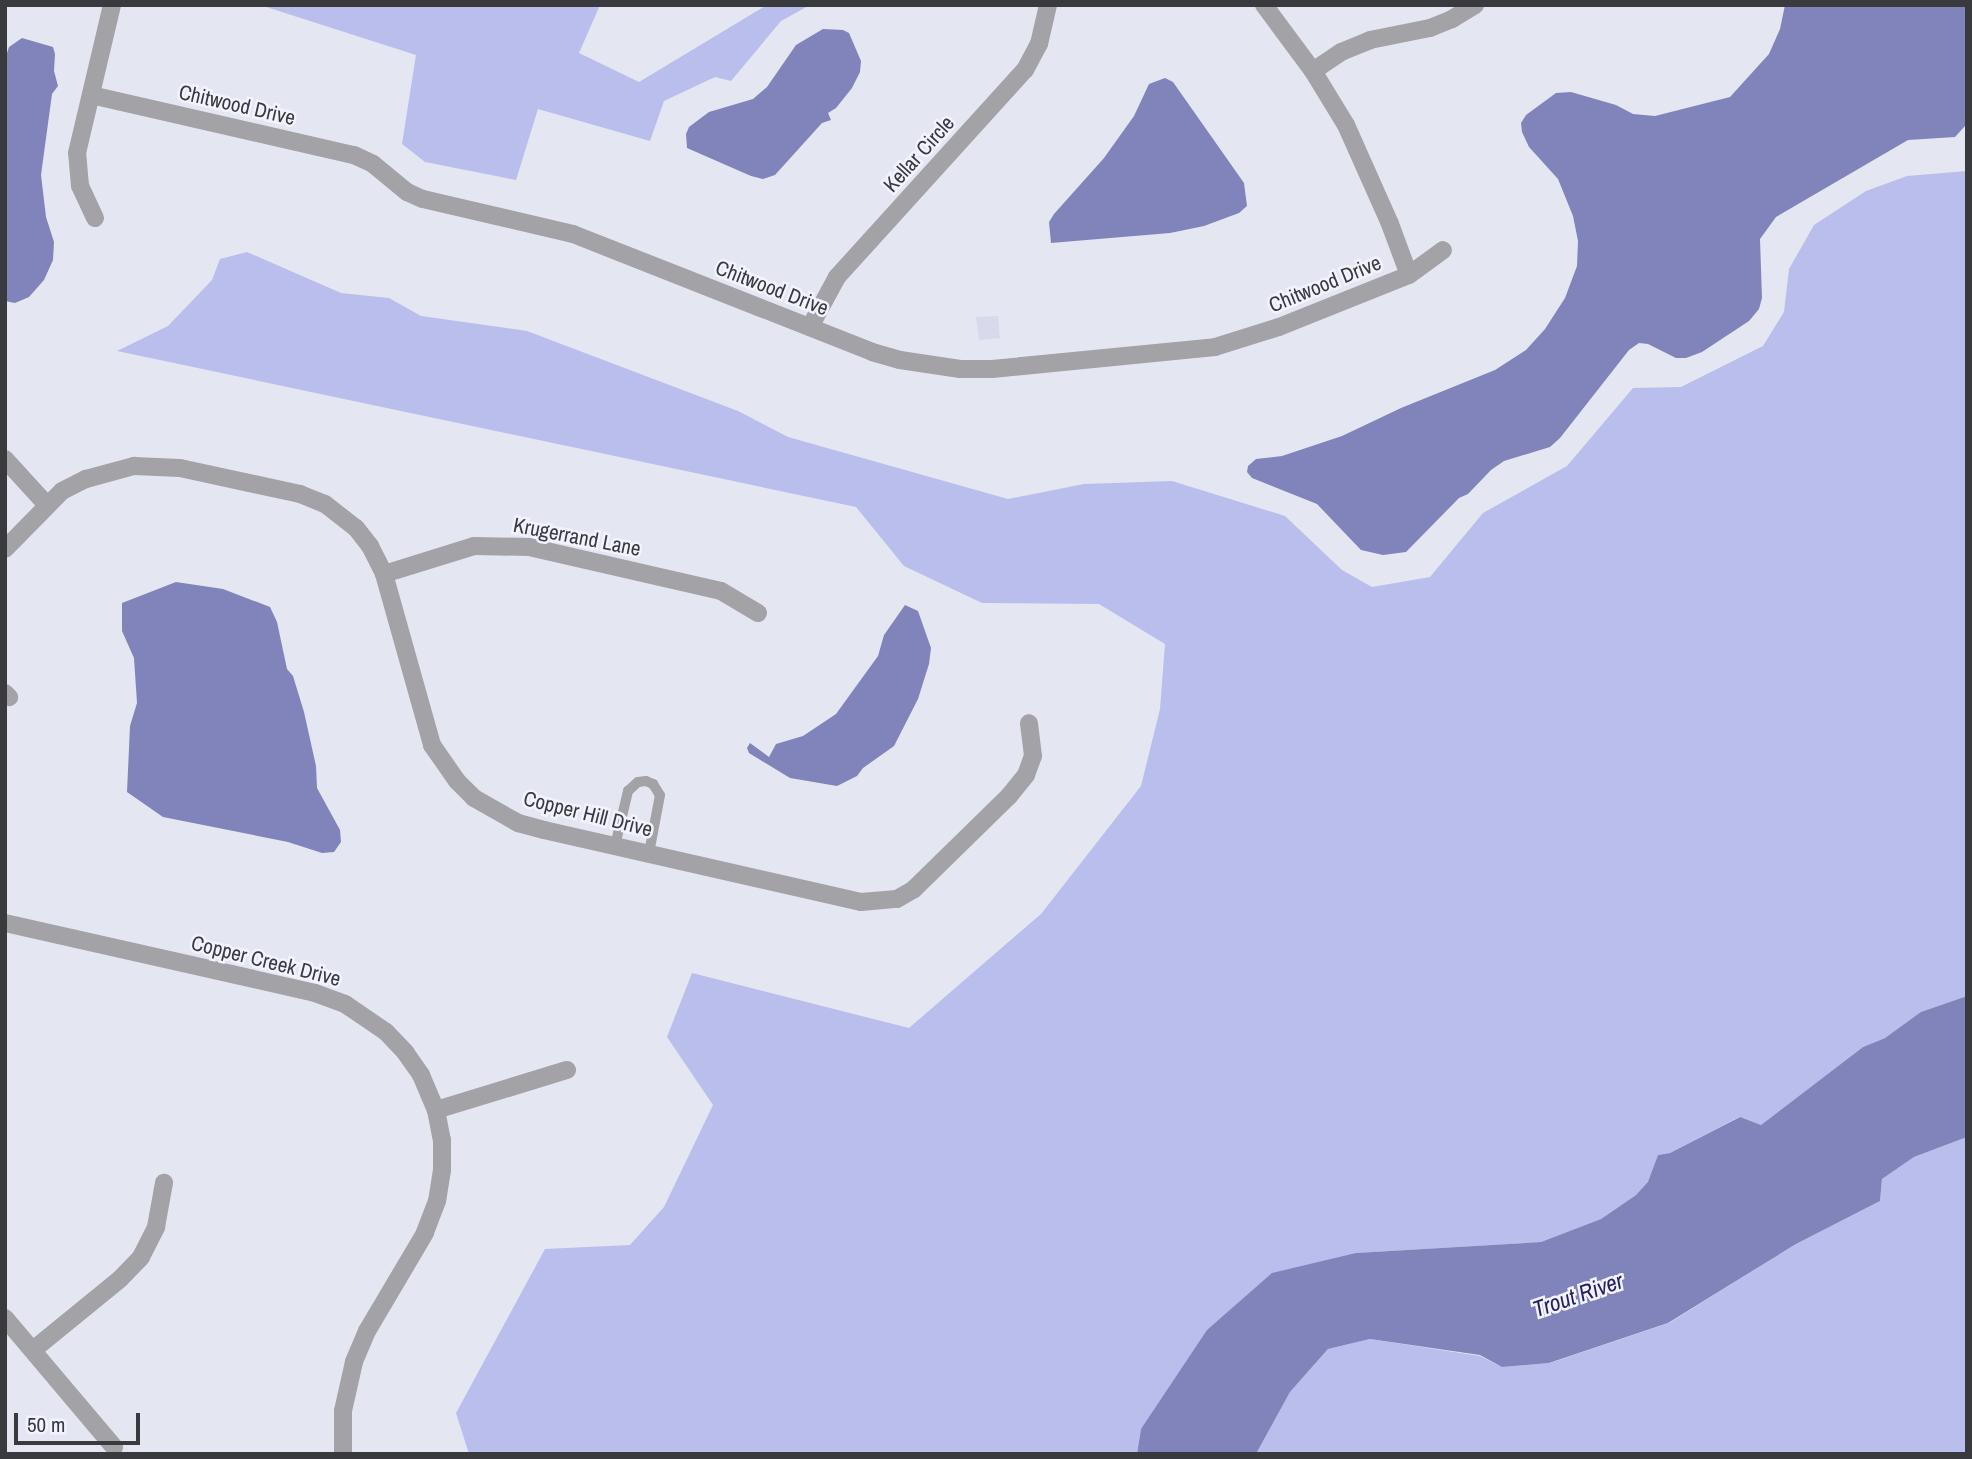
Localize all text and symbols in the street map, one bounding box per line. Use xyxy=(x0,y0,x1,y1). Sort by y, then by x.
street label: Chitwood Drive xyxy=(176,79,298,131)
street label: Kellar Circle xyxy=(878,111,960,197)
street label: Chitwood Drive xyxy=(1265,250,1385,318)
street label: Chitwood Drive xyxy=(712,255,832,321)
street label: Krugerrand Lane xyxy=(511,512,643,562)
street label: Copper Hill Drive xyxy=(521,786,655,842)
street label: Copper Creek Drive xyxy=(189,930,343,992)
water label: Trout River xyxy=(1529,1267,1627,1323)
scale bar xyxy=(18,1400,144,1444)
text: 50 m xyxy=(27,1410,65,1439)

